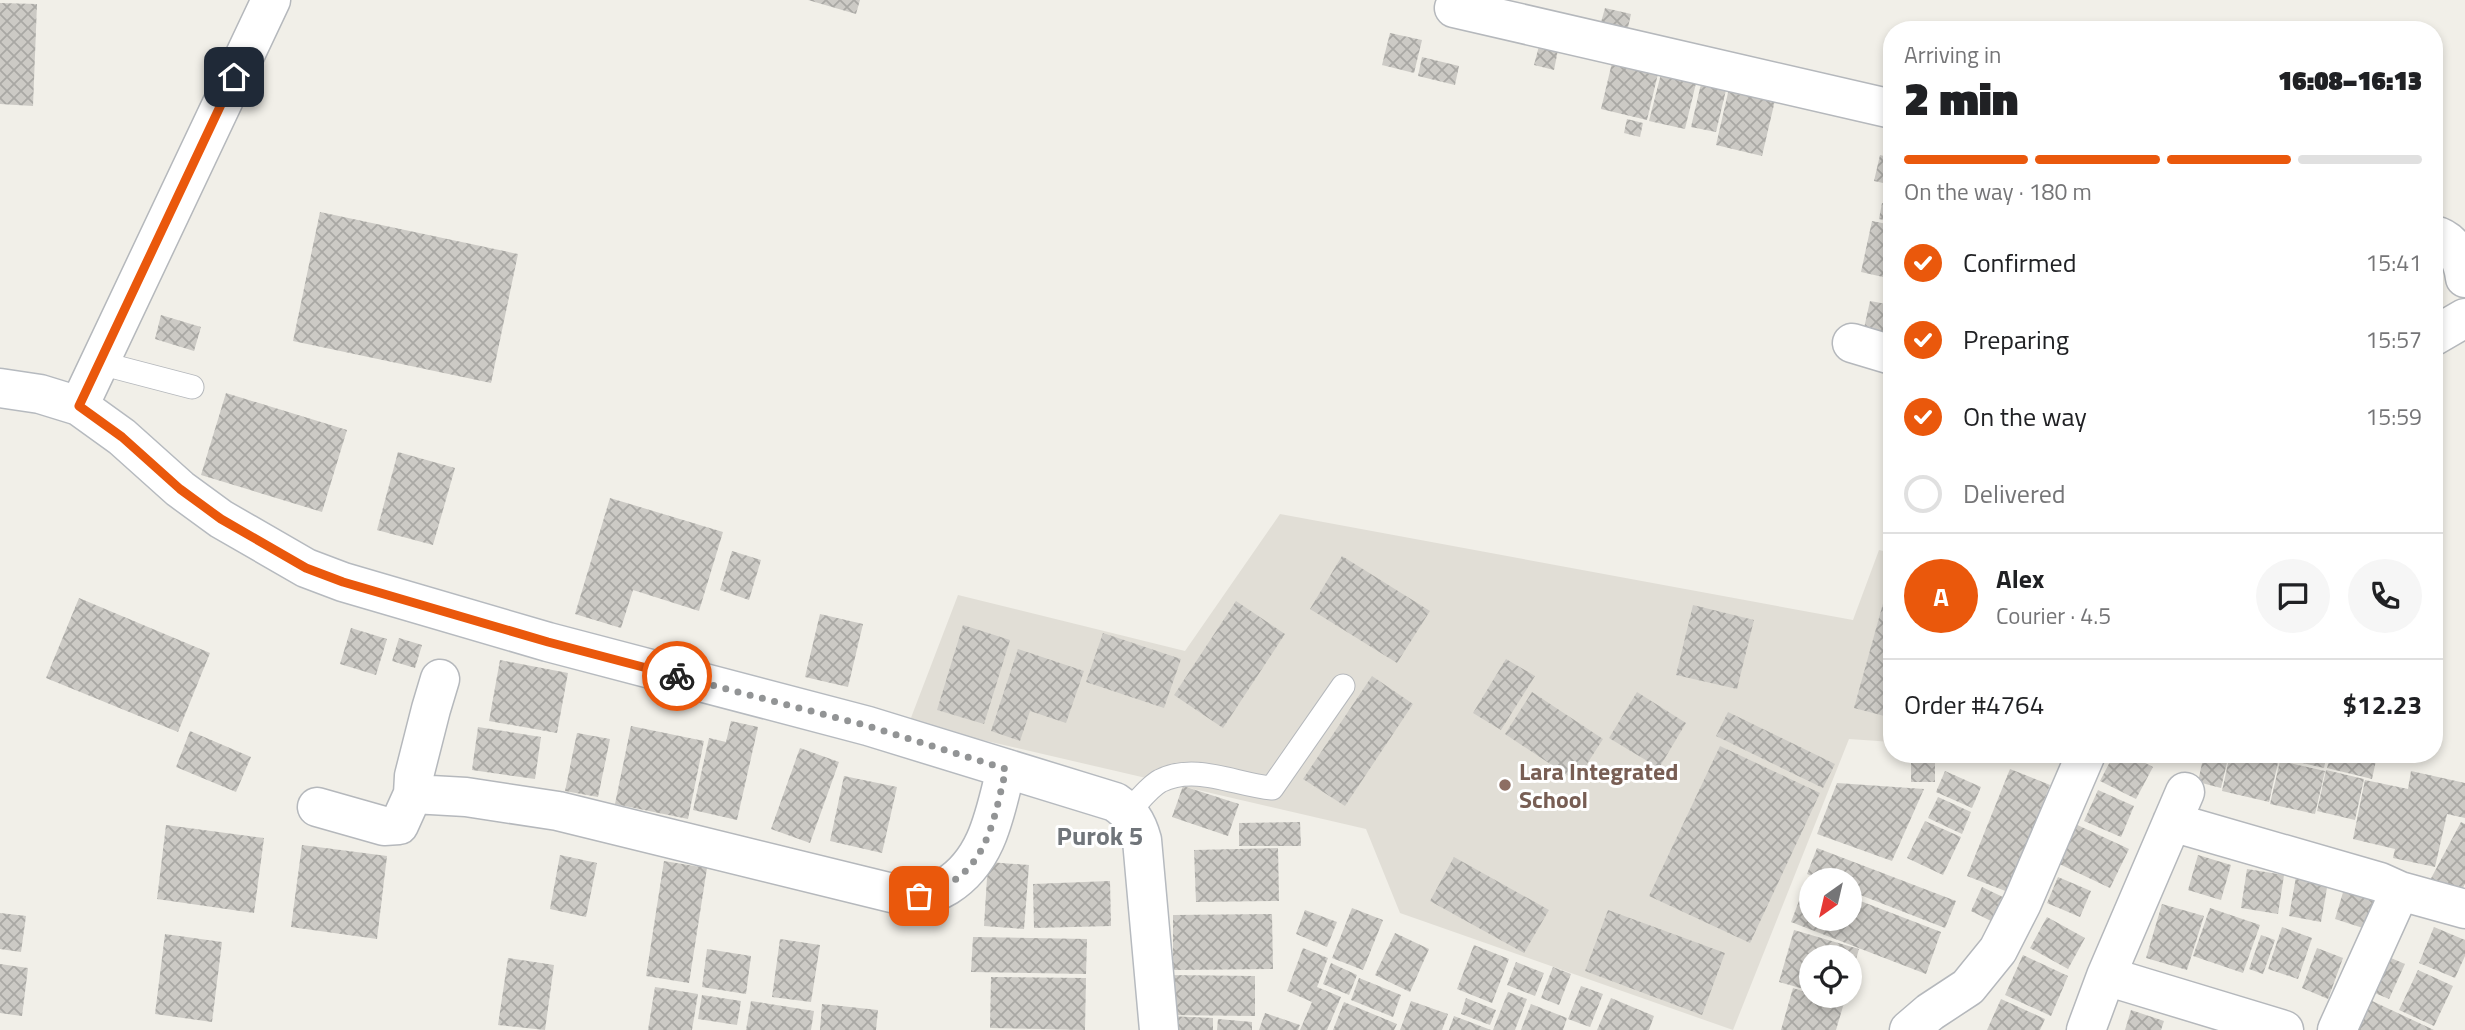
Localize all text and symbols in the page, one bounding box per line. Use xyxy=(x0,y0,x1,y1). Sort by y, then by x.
text: Arriving in xyxy=(1904,37,2001,72)
pin xyxy=(204,47,264,107)
icon: home xyxy=(215,58,253,96)
text: 16:08–16:13 xyxy=(2278,61,2422,100)
text: 2 min xyxy=(1904,63,2018,133)
text: On the way · 180 m xyxy=(1904,174,2092,209)
text: Confirmed xyxy=(1963,243,2077,282)
icon: check xyxy=(1904,244,1942,282)
text: 15:41 xyxy=(2365,245,2422,280)
text: Preparing xyxy=(1963,320,2069,359)
icon: check xyxy=(1904,321,1942,359)
text: 15:57 xyxy=(2365,322,2422,357)
text: On the way xyxy=(1963,397,2087,436)
icon: check xyxy=(1904,398,1942,436)
text: 15:59 xyxy=(2365,399,2422,434)
text: Delivered xyxy=(1963,474,2066,513)
text: Alex xyxy=(1996,559,2044,598)
button: chat xyxy=(2256,559,2330,633)
button: phone xyxy=(2348,559,2422,633)
text: A xyxy=(1933,577,1949,616)
text: Courier · 4.5 xyxy=(1996,598,2111,633)
courier xyxy=(642,641,712,711)
icon: bike xyxy=(658,657,696,695)
text: Order #4764 xyxy=(1904,685,2044,724)
text: $12.23 xyxy=(2343,685,2422,724)
place label: Lara Integrated School xyxy=(1519,753,1678,817)
marker: Lara Integrated School xyxy=(1497,777,1513,793)
district label: Purok 5 xyxy=(1057,816,1143,855)
pin xyxy=(889,866,949,926)
north arrow xyxy=(1799,868,1862,931)
map controls xyxy=(1799,868,1862,1008)
icon: bag xyxy=(900,877,938,915)
button: locate xyxy=(1799,945,1862,1008)

